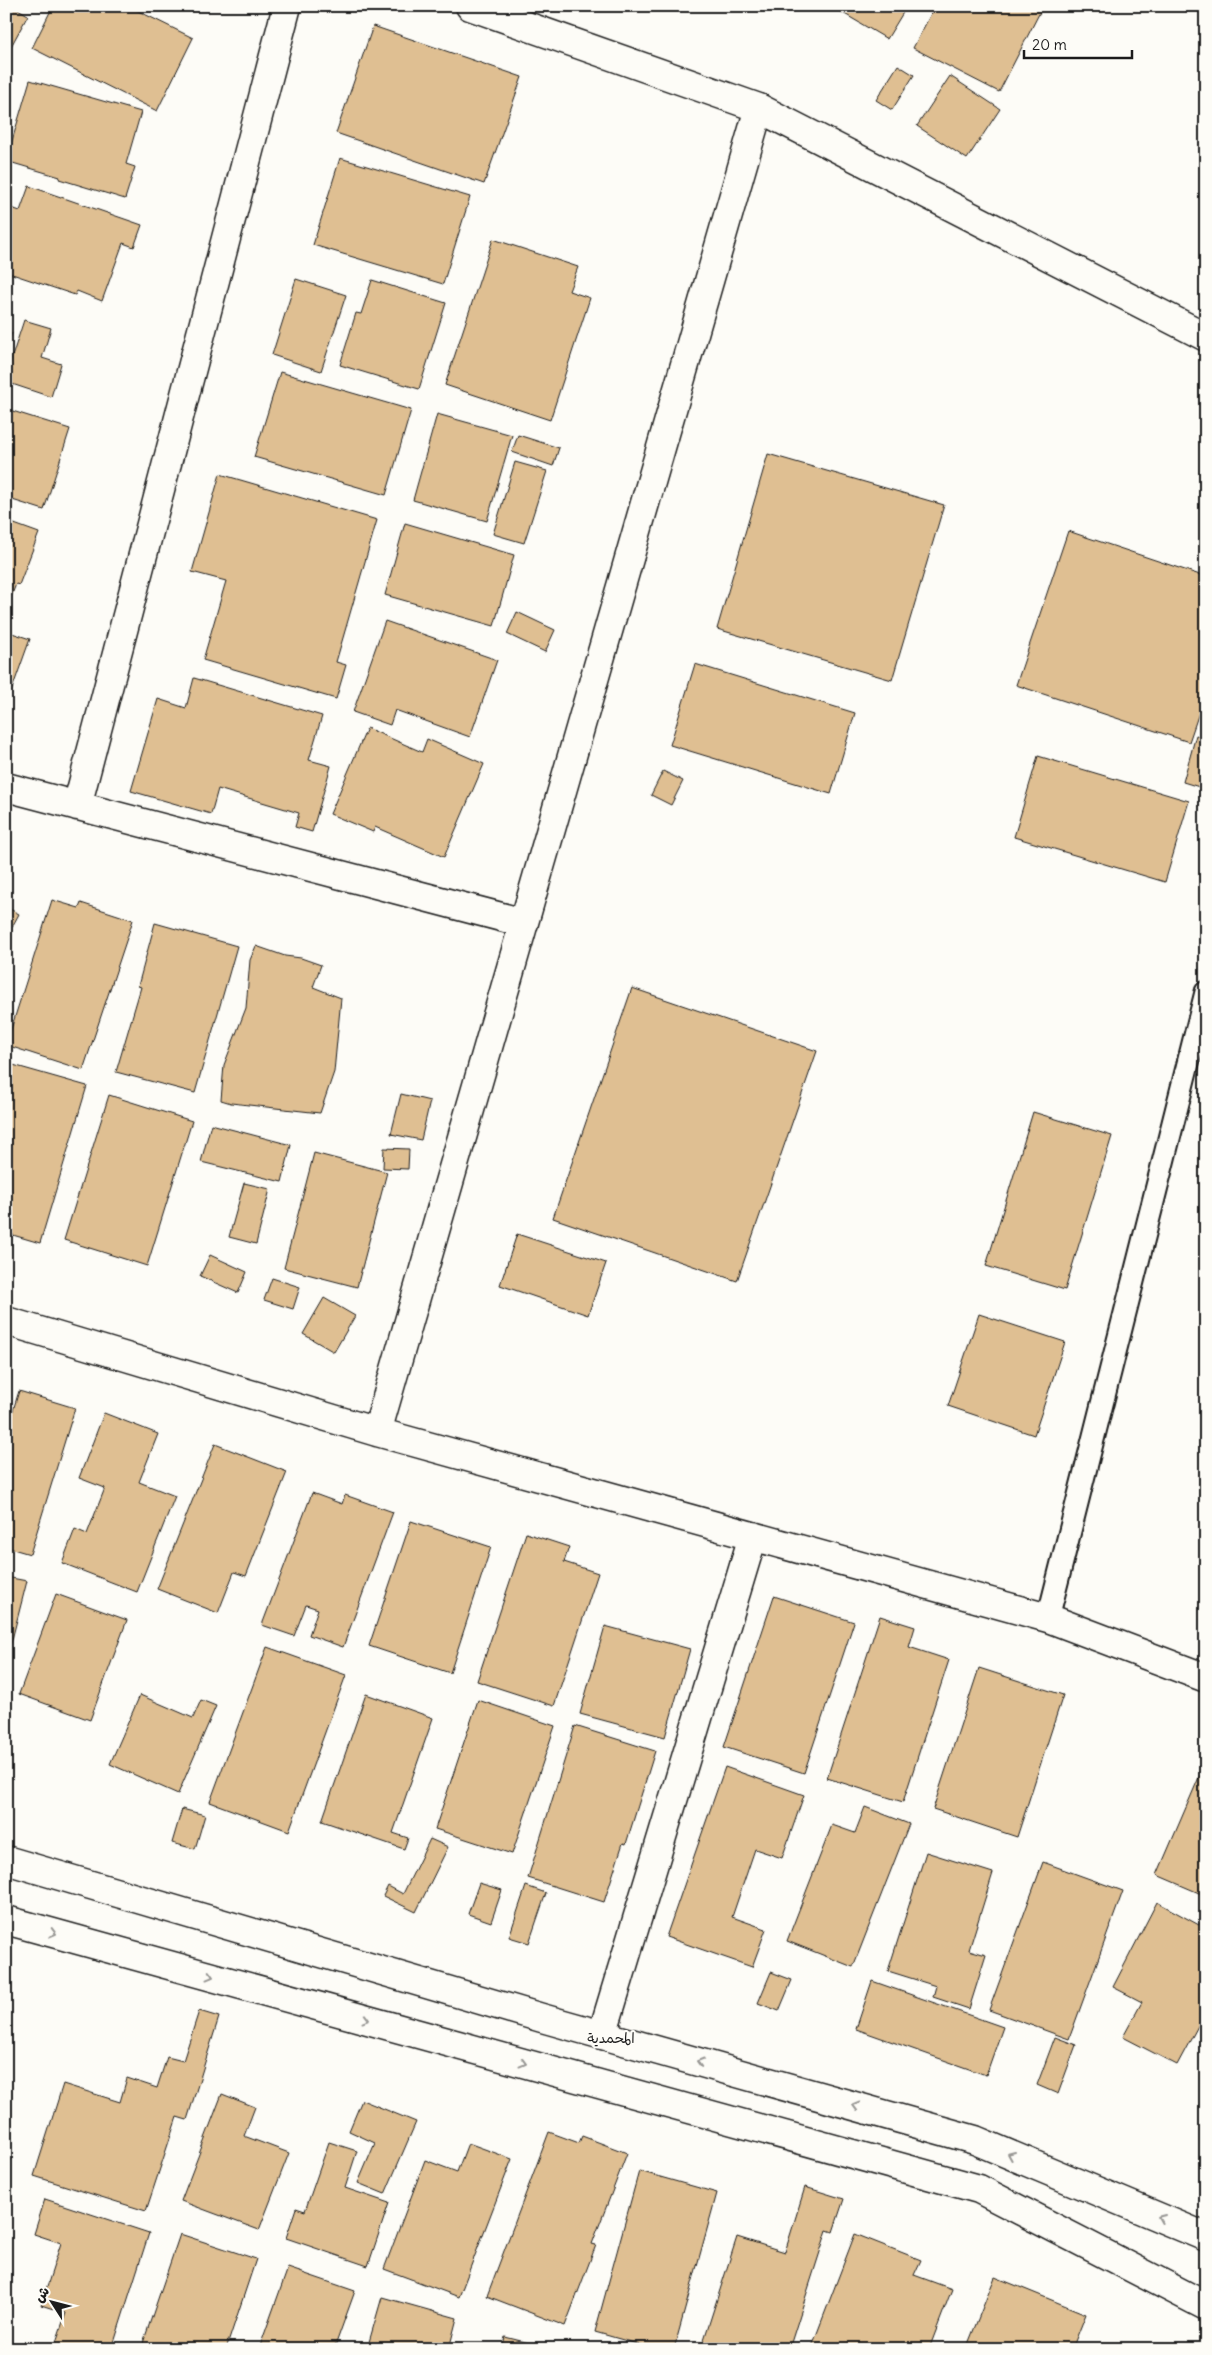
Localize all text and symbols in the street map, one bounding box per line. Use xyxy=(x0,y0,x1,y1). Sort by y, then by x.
scale bar xyxy=(1024,28,1132,60)
text: 20 m xyxy=(1032,35,1067,54)
one-way arrow xyxy=(49,1927,57,1937)
one-way arrow xyxy=(205,1970,214,1981)
one-way arrow xyxy=(362,2014,370,2024)
district label: المحمدية xyxy=(587,2029,635,2047)
one-way arrow xyxy=(519,2057,527,2067)
one-way arrow xyxy=(696,2058,705,2068)
one-way arrow xyxy=(853,2102,861,2112)
one-way arrow xyxy=(1007,2151,1016,2162)
one-way arrow xyxy=(1157,2214,1166,2225)
north arrow xyxy=(28,2278,78,2328)
text: ش xyxy=(30,2283,53,2306)

